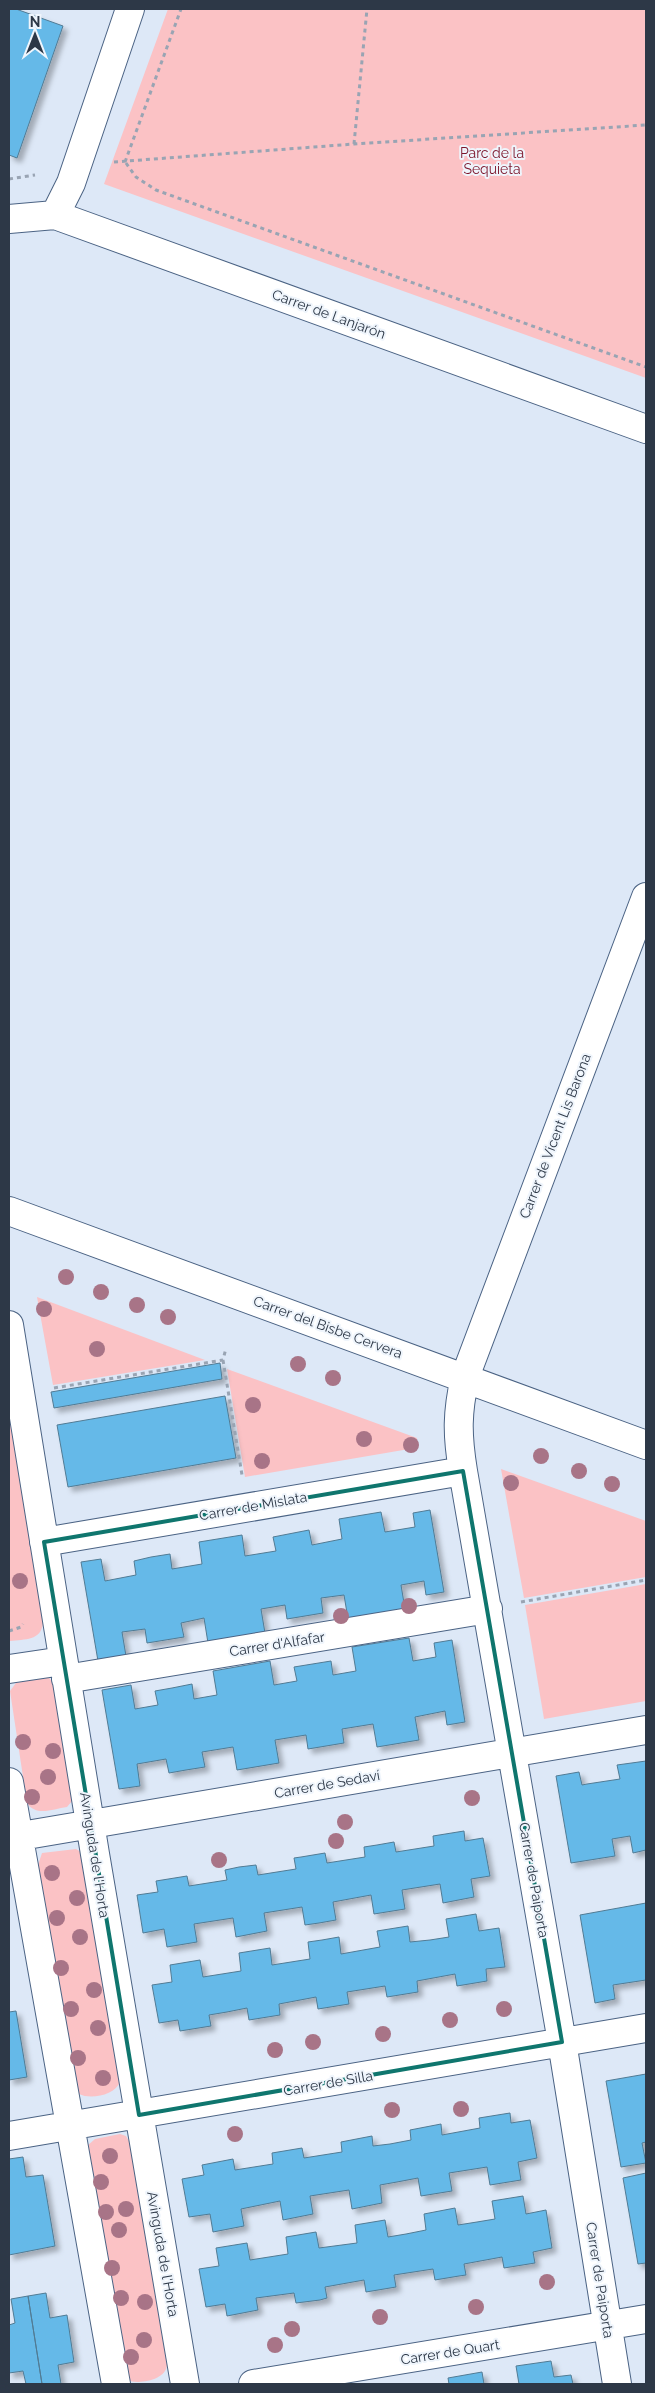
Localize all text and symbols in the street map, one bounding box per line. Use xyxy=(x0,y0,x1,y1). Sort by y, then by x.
north arrow xyxy=(10,10,60,60)
text: N xyxy=(30,14,40,30)
park label: Parc de la Sequieta xyxy=(460,145,524,177)
street label: Carrer de Lanjarón xyxy=(270,286,388,342)
street label: Carrer de Vicent Lis Barona xyxy=(516,1051,594,1221)
street label: Carrer del Bisbe Cervera xyxy=(251,1293,405,1361)
street label: Carrer de Mislata xyxy=(198,1489,308,1523)
street label: Carrer d'Alfafar xyxy=(228,1629,326,1659)
street label: Carrer de Sedaví xyxy=(273,1767,382,1801)
street label: Avinguda de l'Horta xyxy=(77,1791,113,1919)
street label: Carrer de Paiporta xyxy=(516,1821,552,1939)
street label: Carrer de Silla xyxy=(282,2067,374,2099)
street label: Avinguda de l'Horta xyxy=(144,2190,182,2318)
street label: Carrer de Paiporta xyxy=(583,2221,617,2339)
street label: Carrer de Quart xyxy=(399,2336,501,2368)

